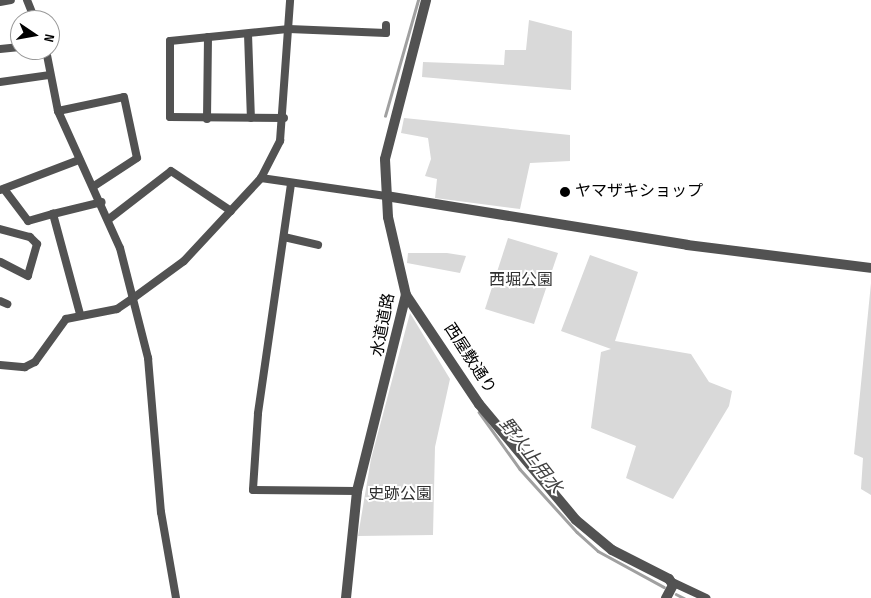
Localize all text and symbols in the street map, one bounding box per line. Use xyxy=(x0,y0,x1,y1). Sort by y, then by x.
north arrow xyxy=(10,10,60,60)
text: N xyxy=(40,33,58,43)
place label: ヤマザキショップ xyxy=(575,182,703,202)
marker: ヤマザキショップ xyxy=(559,186,571,198)
park label: 西堀公園 xyxy=(489,271,553,291)
street label: 水道道路 xyxy=(368,292,400,358)
street label: 西屋敷通り xyxy=(439,320,499,398)
water label: 野火止用水 xyxy=(494,414,566,498)
park label: 史跡公園 xyxy=(368,485,432,505)

